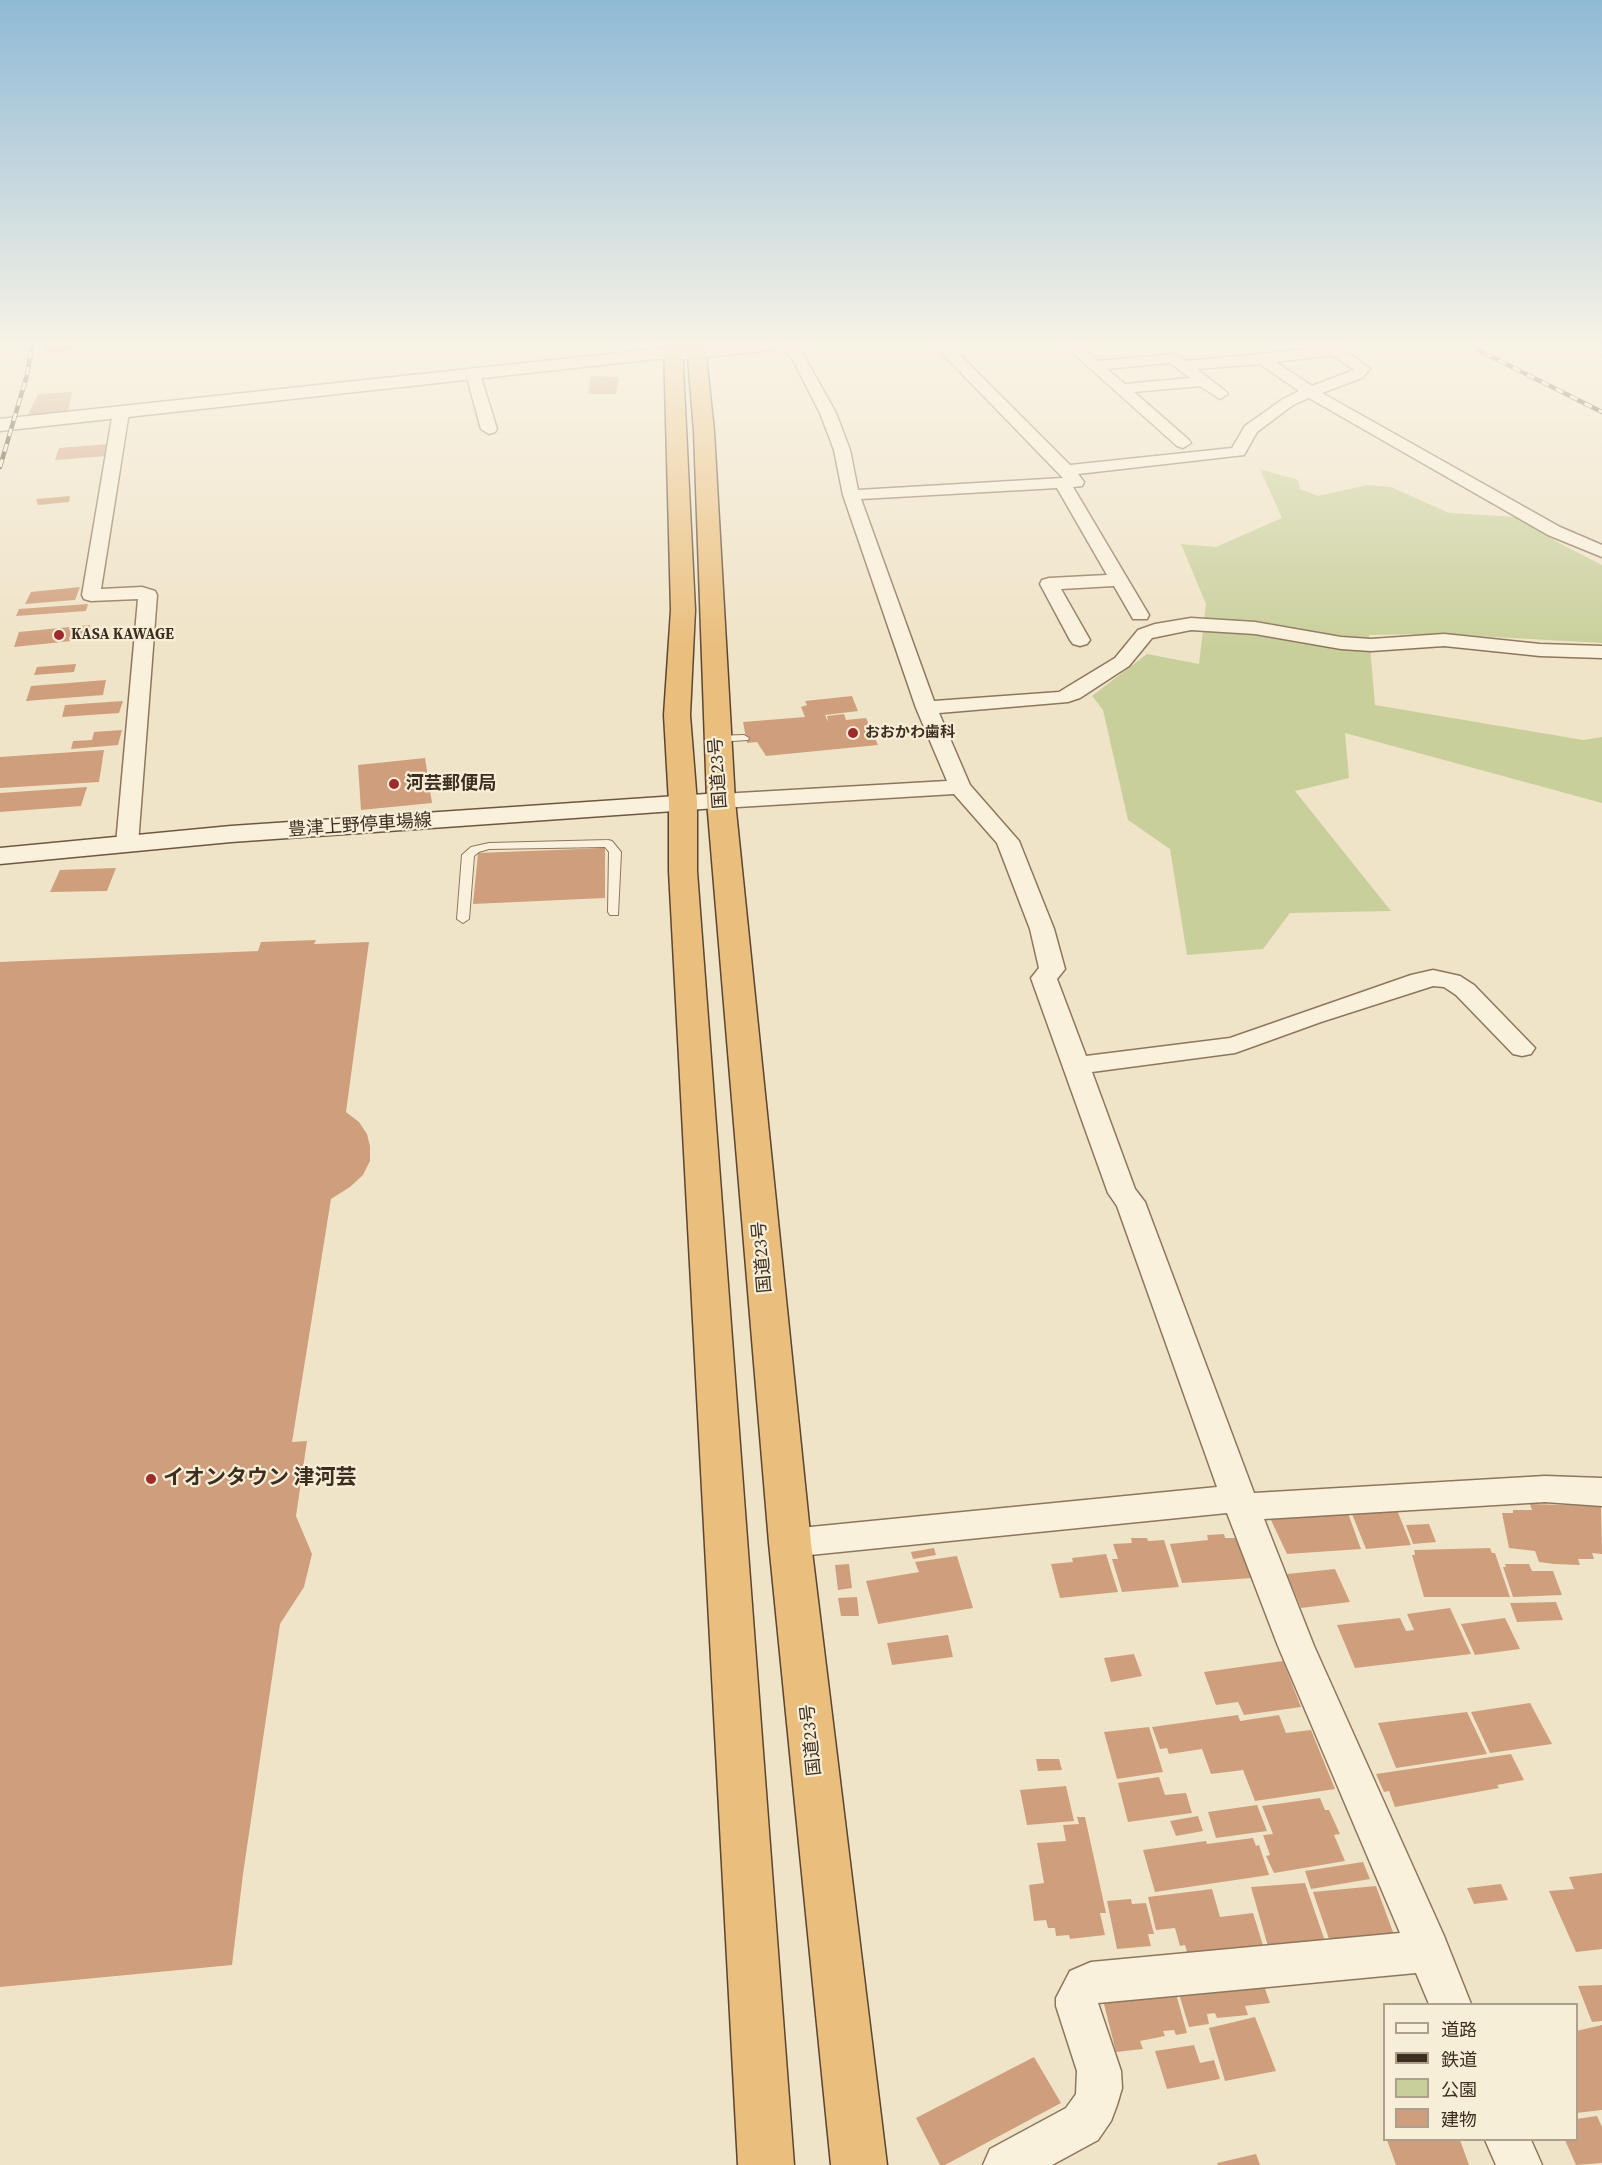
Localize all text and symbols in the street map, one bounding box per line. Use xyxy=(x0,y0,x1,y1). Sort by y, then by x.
place label: KASA KAWAGE xyxy=(71,626,174,644)
marker: KASA KAWAGE xyxy=(52,628,66,642)
place label: おおかわ歯科 xyxy=(865,724,955,742)
marker: おおかわ歯科 xyxy=(846,726,860,740)
street label: 国道23号 xyxy=(706,736,732,810)
place label: 河芸郵便局 xyxy=(406,773,496,795)
marker: 河芸郵便局 xyxy=(387,777,401,791)
street label: 豊津上野停車場線 xyxy=(287,810,433,842)
street label: 国道23号 xyxy=(749,1220,777,1294)
place label: イオンタウン 津河芸 xyxy=(163,1466,356,1492)
marker: イオンタウン 津河芸 xyxy=(144,1472,158,1486)
street label: 国道23号 xyxy=(797,1703,827,1777)
legend xyxy=(1383,2003,1578,2141)
text: 道路 xyxy=(1441,2017,1477,2042)
text: 鉄道 xyxy=(1441,2047,1477,2072)
text: 公園 xyxy=(1441,2077,1477,2102)
text: 建物 xyxy=(1441,2107,1477,2132)

